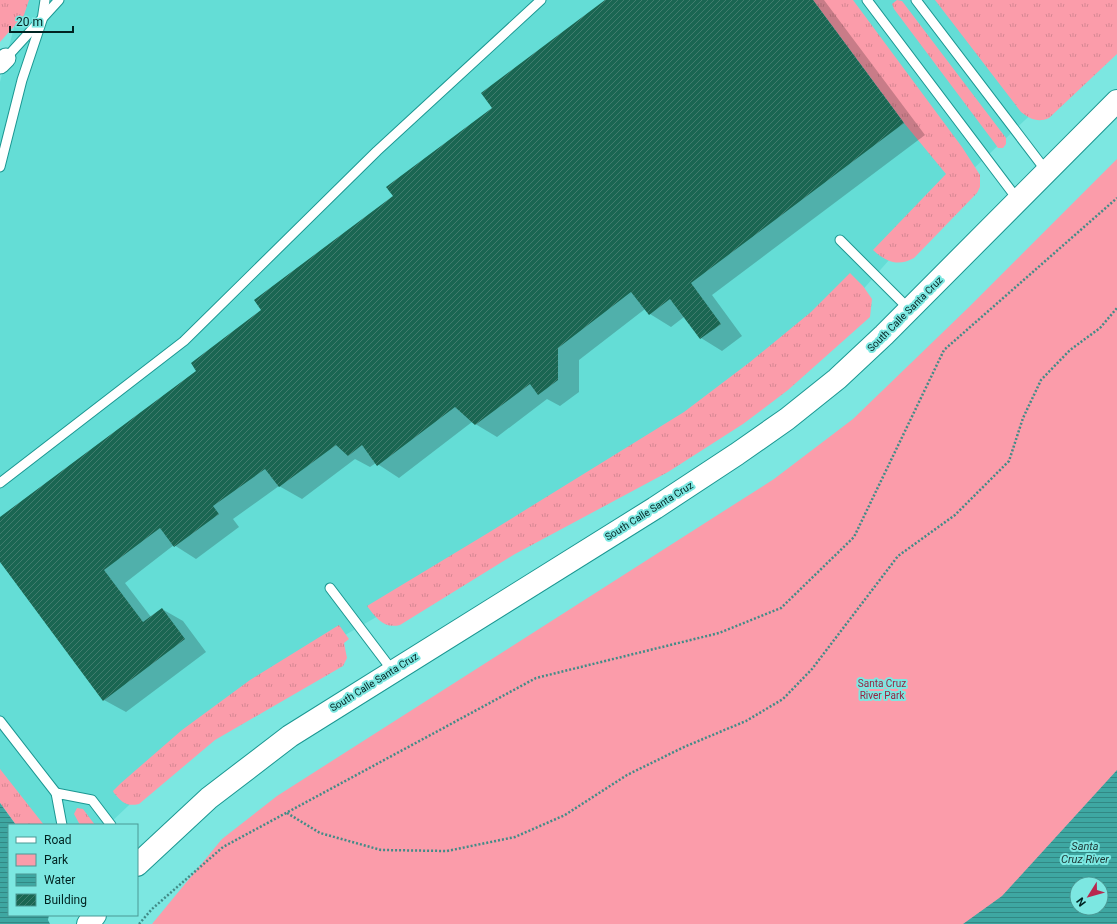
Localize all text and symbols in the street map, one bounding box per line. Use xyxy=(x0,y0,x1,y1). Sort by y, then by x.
scale bar xyxy=(10,8,73,34)
text: 20 m xyxy=(16,15,43,29)
street label: South Calle Santa Cruz xyxy=(865,274,945,354)
street label: South Calle Santa Cruz xyxy=(603,479,695,543)
street label: South Calle Santa Cruz xyxy=(328,650,420,714)
park label: Santa Cruz River Park xyxy=(858,678,906,701)
legend xyxy=(8,824,138,916)
text: Road xyxy=(44,833,72,847)
water label: Santa Cruz River xyxy=(1061,840,1109,866)
text: Park xyxy=(44,853,69,867)
text: Water xyxy=(44,873,75,887)
north arrow xyxy=(1069,876,1109,916)
text: Building xyxy=(44,893,87,907)
text: N xyxy=(1074,895,1089,909)

